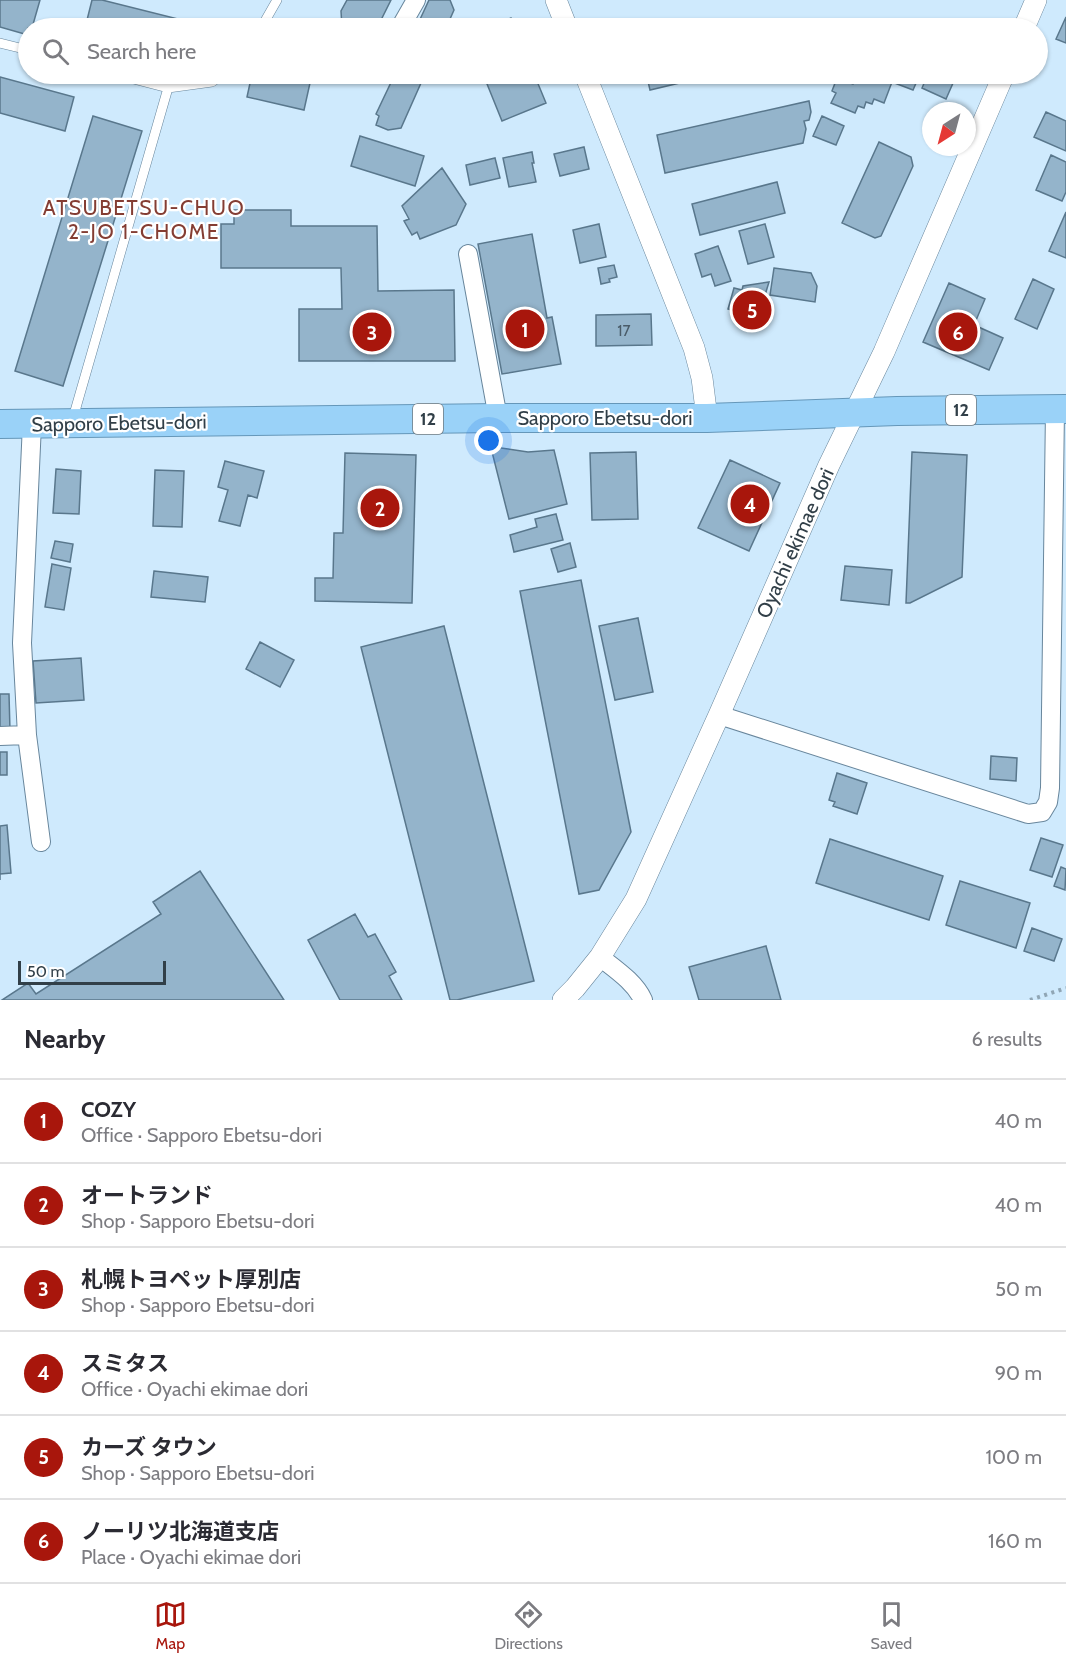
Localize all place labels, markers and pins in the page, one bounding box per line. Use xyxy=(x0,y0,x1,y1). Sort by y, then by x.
pin: 5 xyxy=(732,288,771,332)
pin: 1 xyxy=(506,306,544,352)
pin: 3 xyxy=(352,310,392,354)
pin: 6 xyxy=(938,310,978,354)
pin: 4 xyxy=(730,482,770,526)
pin: 2 xyxy=(360,486,400,530)

